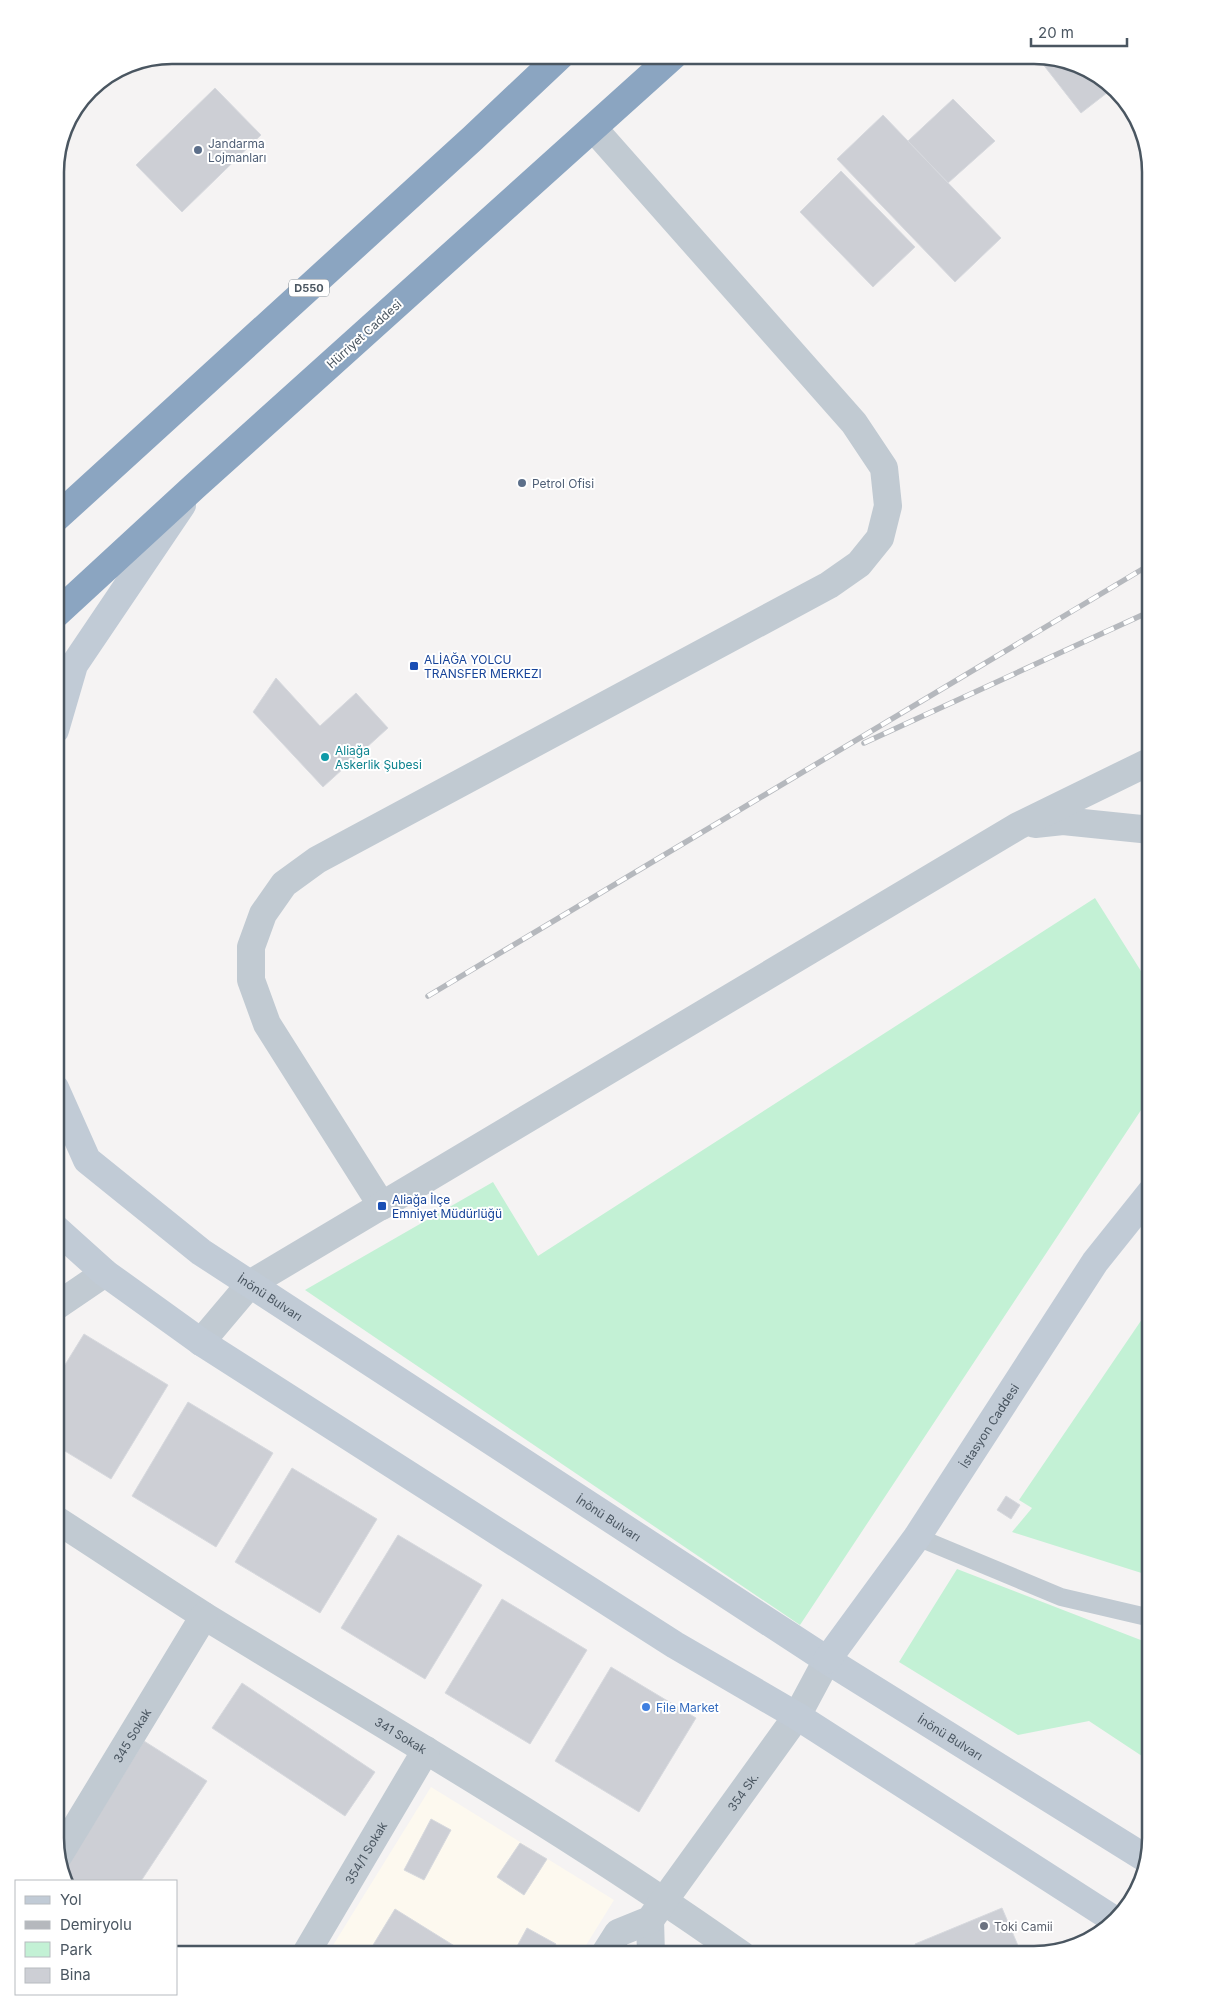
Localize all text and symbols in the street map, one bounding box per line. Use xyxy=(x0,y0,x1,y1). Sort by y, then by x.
scale bar xyxy=(1031,15,1127,47)
text: 20 m xyxy=(1038,23,1074,42)
place label: Jandarma Lojmanları xyxy=(208,136,266,165)
marker: Jandarma Lojmanları xyxy=(192,144,204,156)
road number: D550 xyxy=(289,280,329,296)
street label: Hürriyet Caddesi xyxy=(323,296,405,372)
place label: Petrol Ofisi xyxy=(532,476,594,491)
marker: Petrol Ofisi xyxy=(516,477,528,489)
place label: ALİAĞA YOLCU TRANSFER MERKEZI xyxy=(424,652,542,681)
marker: ALİAĞA YOLCU TRANSFER MERKEZI xyxy=(408,660,420,672)
place label: Aliağa Askerlik Şubesi xyxy=(335,743,422,772)
marker: Aliağa Askerlik Şubesi xyxy=(319,751,331,763)
place label: Aliağa İlçe Emniyet Müdürlüğü xyxy=(392,1192,502,1221)
marker: Aliağa İlçe Emniyet Müdürlüğü xyxy=(376,1200,388,1212)
street label: İnönü Bulvarı xyxy=(235,1271,305,1324)
street label: İstasyon Caddesi xyxy=(956,1381,1022,1471)
street label: İnönü Bulvarı xyxy=(574,1491,644,1544)
place label: File Market xyxy=(656,1700,719,1715)
marker: File Market xyxy=(640,1701,652,1713)
street label: 345 Sokak xyxy=(109,1705,154,1765)
street label: İnönü Bulvarı xyxy=(915,1711,986,1763)
street label: 341 Sokak xyxy=(372,1714,430,1757)
street label: 354 Sk. xyxy=(724,1769,761,1814)
street label: 354/1 Sokak xyxy=(341,1818,390,1886)
legend xyxy=(15,1880,178,1995)
text: Yol xyxy=(60,1890,82,1909)
text: Demiryolu xyxy=(60,1915,132,1934)
place label: Toki Camii xyxy=(994,1919,1053,1934)
marker: Toki Camii xyxy=(978,1920,990,1932)
text: Park xyxy=(60,1940,93,1959)
text: Bina xyxy=(60,1965,91,1984)

